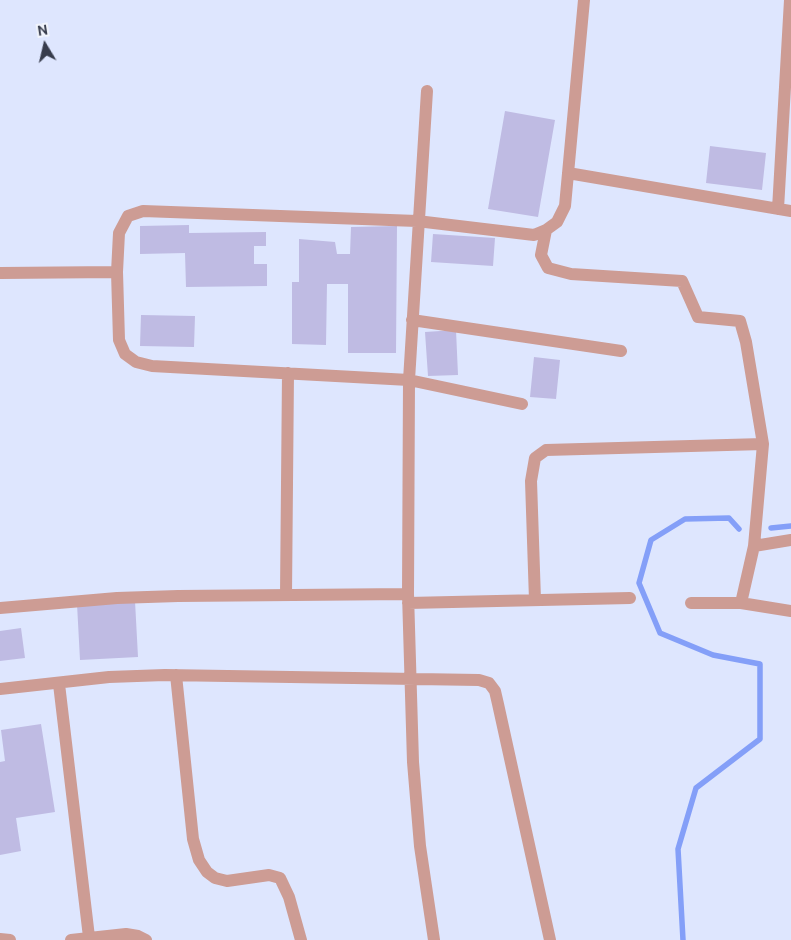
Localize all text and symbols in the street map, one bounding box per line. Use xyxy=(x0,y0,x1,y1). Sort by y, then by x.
north arrow xyxy=(20,20,70,70)
text: N xyxy=(36,21,49,39)

